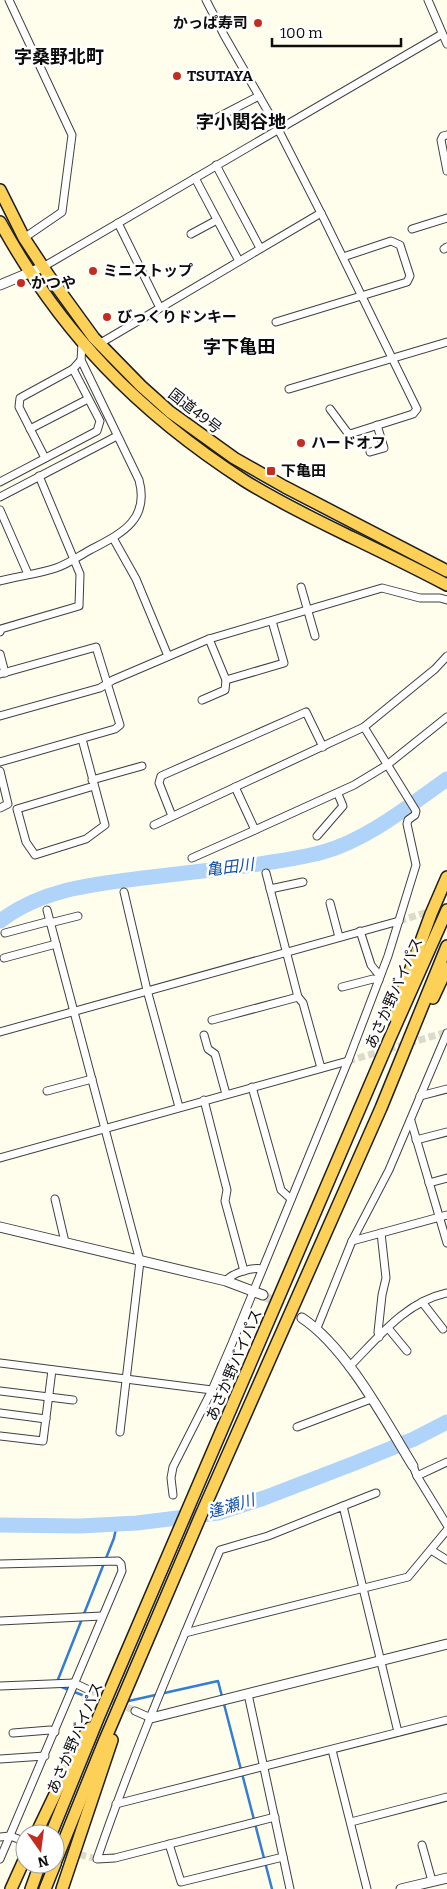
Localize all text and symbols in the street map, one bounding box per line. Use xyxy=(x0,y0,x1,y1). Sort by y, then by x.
place label: かっぱ寿司 xyxy=(173,14,248,32)
scale bar xyxy=(272,15,401,47)
marker: かっぱ寿司 xyxy=(252,17,264,29)
text: 100 m xyxy=(280,24,323,42)
district label: 字桑野北町 xyxy=(14,46,104,68)
place label: TSUTAYA xyxy=(187,67,253,85)
marker: TSUTAYA xyxy=(171,70,183,82)
district label: 字小関谷地 xyxy=(196,111,286,133)
place label: ミニストップ xyxy=(103,262,193,280)
marker: ミニストップ xyxy=(87,265,99,277)
place label: かつや xyxy=(31,274,76,292)
marker: かつや xyxy=(15,277,27,289)
place label: びっくりドンキー xyxy=(117,308,237,326)
marker: びっくりドンキー xyxy=(101,311,113,323)
district label: 字下亀田 xyxy=(203,336,275,358)
street label: 国道49号 xyxy=(165,385,225,437)
place label: ハードオフ xyxy=(311,434,386,452)
marker: ハードオフ xyxy=(295,437,307,449)
place label: 下亀田 xyxy=(281,462,326,480)
marker: 下亀田 xyxy=(265,465,277,477)
water label: 亀田川 xyxy=(205,854,257,879)
street label: あさか野バイパス xyxy=(361,935,427,1051)
street label: あさか野バイパス xyxy=(202,1306,266,1424)
water label: 逢瀬川 xyxy=(205,1490,259,1522)
street label: あさか野バイパス xyxy=(43,1679,107,1797)
north arrow xyxy=(15,1824,65,1874)
text: N xyxy=(36,1852,50,1871)

